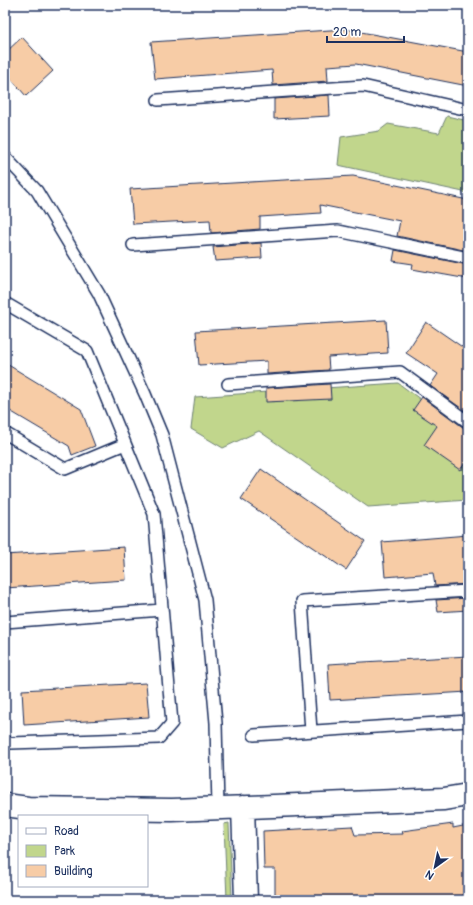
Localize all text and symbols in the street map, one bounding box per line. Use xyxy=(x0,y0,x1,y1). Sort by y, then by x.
scale bar xyxy=(327,18,404,44)
text: 20 m xyxy=(333,25,362,40)
legend xyxy=(18,815,148,887)
text: Road xyxy=(54,824,79,839)
text: Park xyxy=(54,844,75,859)
north arrow xyxy=(415,847,455,887)
text: Building xyxy=(54,864,93,879)
text: N xyxy=(423,867,436,882)

